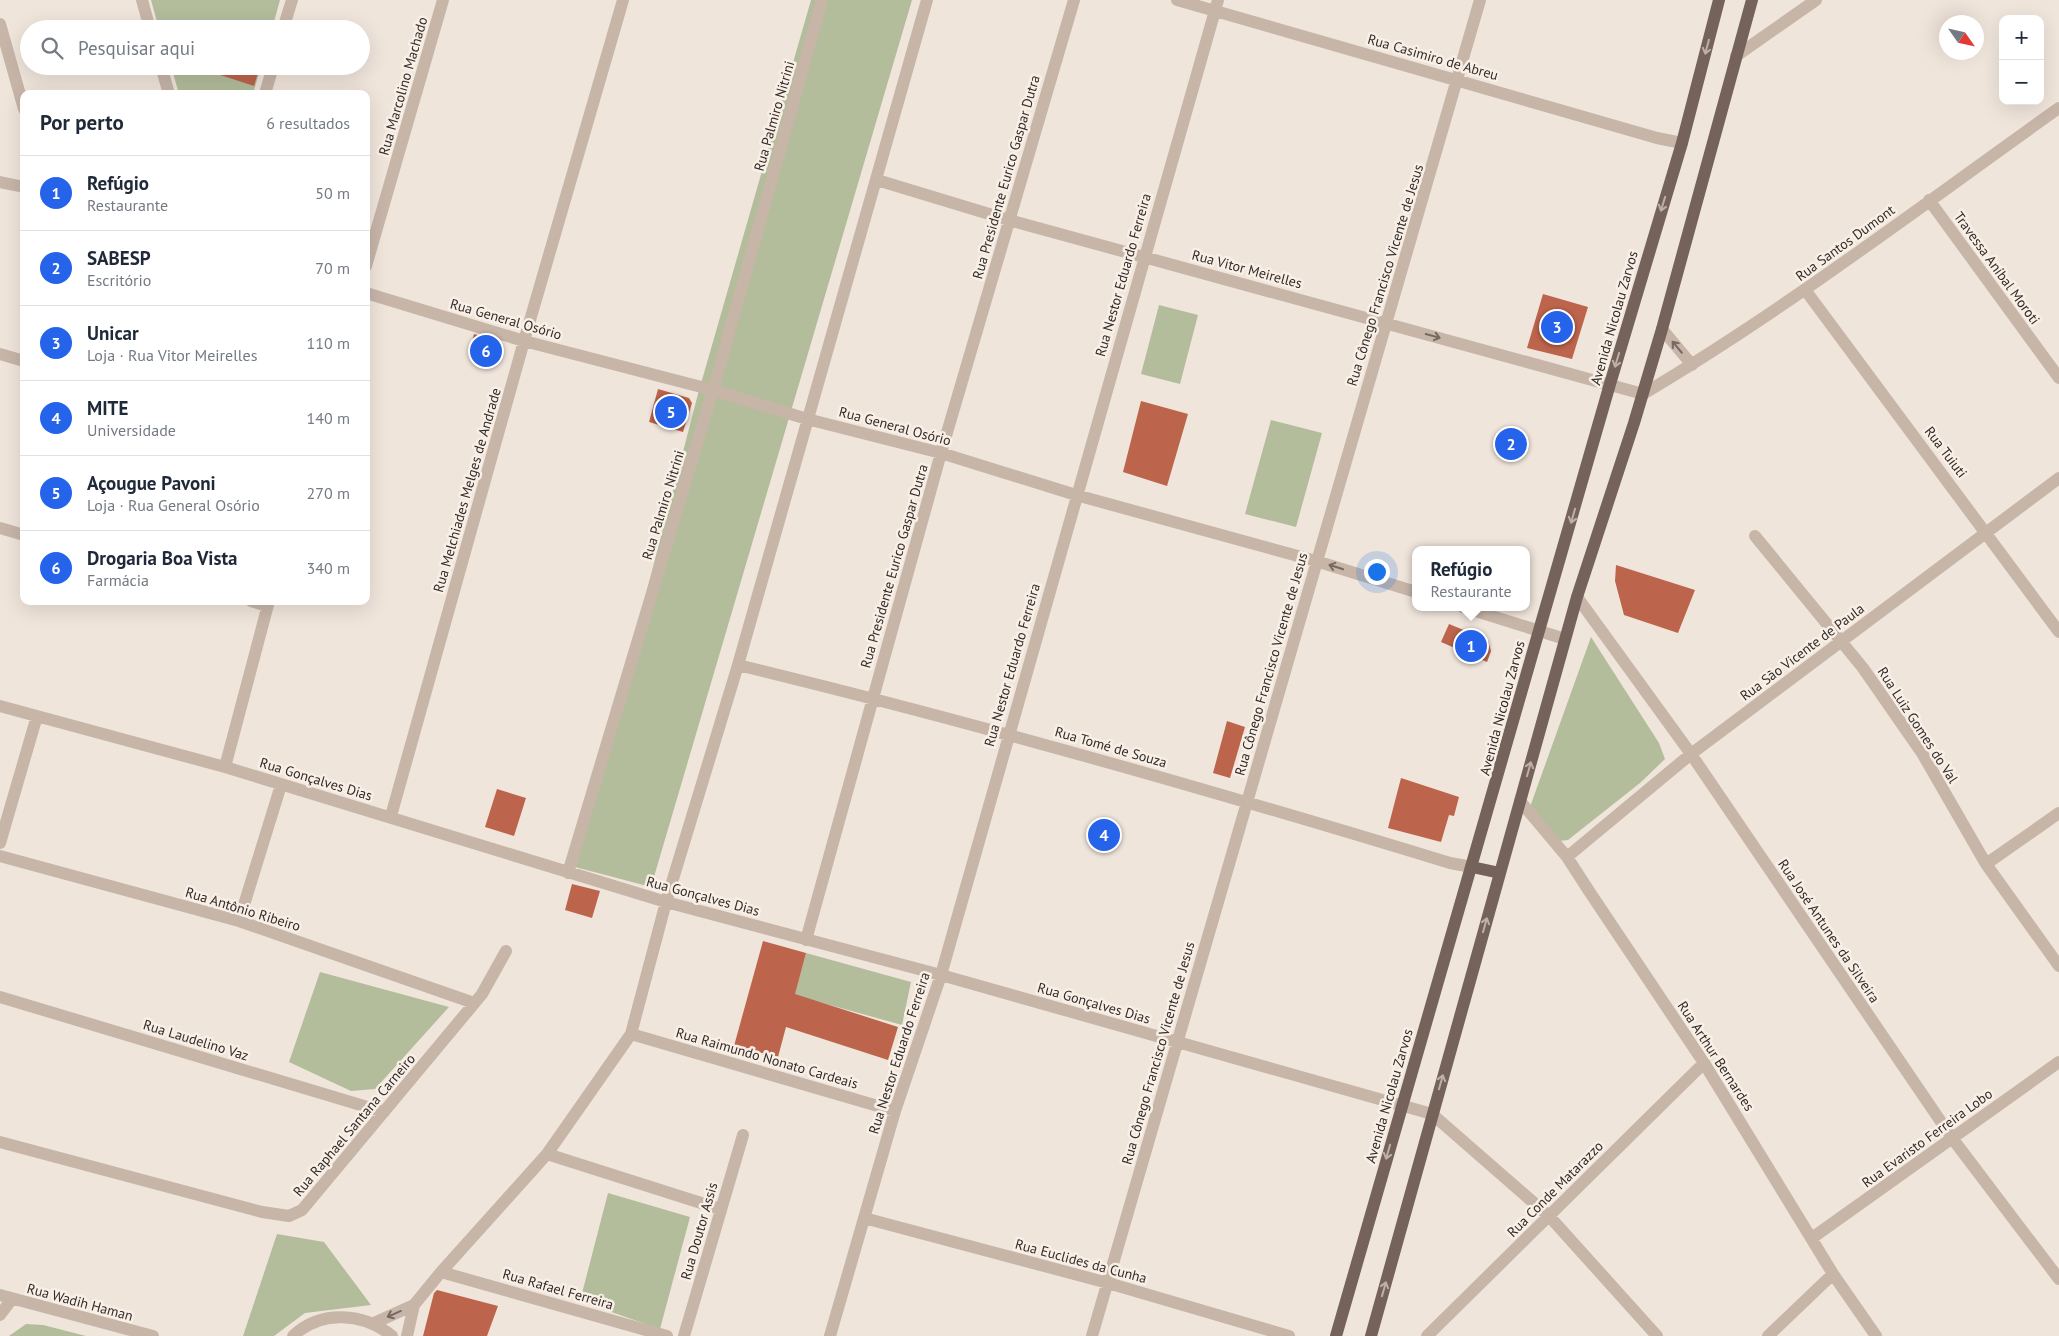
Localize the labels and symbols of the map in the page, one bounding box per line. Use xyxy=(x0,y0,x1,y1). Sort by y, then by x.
street label: Rua Marcolino Machado xyxy=(375,15,431,157)
north arrow xyxy=(1939,15,1984,60)
street label: Rua Casimiro de Abreu xyxy=(1366,30,1500,84)
one-way arrow xyxy=(1701,39,1711,55)
street label: Rua Palmiro Nitrini xyxy=(750,59,798,173)
street label: Rua Presidente Eurico Gaspar Dutra xyxy=(968,73,1044,281)
street label: Rua Cônego Francisco Vicente de Jesus xyxy=(1343,162,1427,388)
street label: Rua Nestor Eduardo Ferreira xyxy=(1091,191,1155,359)
one-way arrow xyxy=(1658,195,1668,211)
street label: Rua Santos Dumont xyxy=(1792,201,1898,285)
street label: Travessa Aníbal Moroti xyxy=(1950,208,2044,328)
street label: Rua Vitor Meirelles xyxy=(1190,246,1304,292)
street label: Avenida Nicolau Zarvos xyxy=(1586,249,1642,387)
street label: Rua General Osório xyxy=(448,294,564,344)
pin: 3 xyxy=(1541,308,1573,346)
pin: 6 xyxy=(470,332,502,370)
one-way arrow xyxy=(1424,332,1440,341)
one-way arrow xyxy=(1672,341,1683,354)
one-way arrow xyxy=(1612,351,1622,367)
street label: Rua Melchiades Melges de Andrade xyxy=(429,386,505,594)
pin: 5 xyxy=(655,393,687,431)
street label: Rua General Osório xyxy=(837,402,953,450)
street label: Rua Tuiuti xyxy=(1921,423,1971,481)
pin: 2 xyxy=(1495,425,1527,463)
street label: Rua Palmiro Nitrini xyxy=(638,448,688,562)
street label: Rua Presidente Eurico Gaspar Dutra xyxy=(856,462,932,670)
one-way arrow xyxy=(1567,507,1577,523)
street label: Rua Cônego Francisco Vicente de Jesus xyxy=(1231,550,1312,778)
your location xyxy=(1364,559,1390,585)
one-way arrow xyxy=(1329,562,1345,571)
street label: Rua Nestor Eduardo Ferreira xyxy=(980,581,1044,749)
street label: Rua São Vicente de Paula xyxy=(1736,599,1868,705)
pin: 1 xyxy=(1455,627,1487,665)
street label: Avenida Nicolau Zarvos xyxy=(1475,639,1529,777)
street label: Rua Luiz Gomes do Val xyxy=(1874,663,1962,787)
street label: Rua Tomé de Souza xyxy=(1053,722,1169,772)
street label: Rua Gonçalves Dias xyxy=(258,753,374,805)
one-way arrow xyxy=(1524,761,1534,777)
pin: 4 xyxy=(1088,816,1120,854)
street label: Rua José Antunes da Silveira xyxy=(1774,856,1884,1006)
street label: Rua Gonçalves Dias xyxy=(644,872,762,920)
street label: Rua Antônio Ribeiro xyxy=(183,883,303,935)
one-way arrow xyxy=(1481,918,1490,934)
street label: Rua Cônego Francisco Vicente de Jesus xyxy=(1118,939,1199,1167)
street label: Rua Nestor Eduardo Ferreira xyxy=(864,970,934,1136)
street label: Rua Gonçalves Dias xyxy=(1035,978,1153,1028)
street label: Rua Arthur Bernardes xyxy=(1674,998,1758,1115)
street label: Rua Laudelino Vaz xyxy=(141,1015,251,1065)
street label: Rua Raimundo Nonato Cardeais xyxy=(674,1023,860,1093)
street label: Avenida Nicolau Zarvos xyxy=(1361,1027,1417,1165)
street label: Rua Raphael Santana Carneiro xyxy=(289,1050,419,1200)
one-way arrow xyxy=(1437,1074,1447,1090)
street label: Rua Evaristo Ferreira Lobo xyxy=(1858,1085,1996,1191)
street label: Rua Conde Matarazzo xyxy=(1503,1137,1607,1241)
one-way arrow xyxy=(1383,1143,1393,1159)
street label: Rua Doutor Assis xyxy=(677,1180,722,1282)
street label: Rua Euclides da Cunha xyxy=(1013,1235,1149,1287)
street label: Rua Rafael Ferreira xyxy=(501,1265,615,1313)
street label: Rua Wadih Haman xyxy=(25,1279,135,1325)
one-way arrow xyxy=(1379,1281,1389,1297)
one-way arrow xyxy=(387,1310,402,1320)

